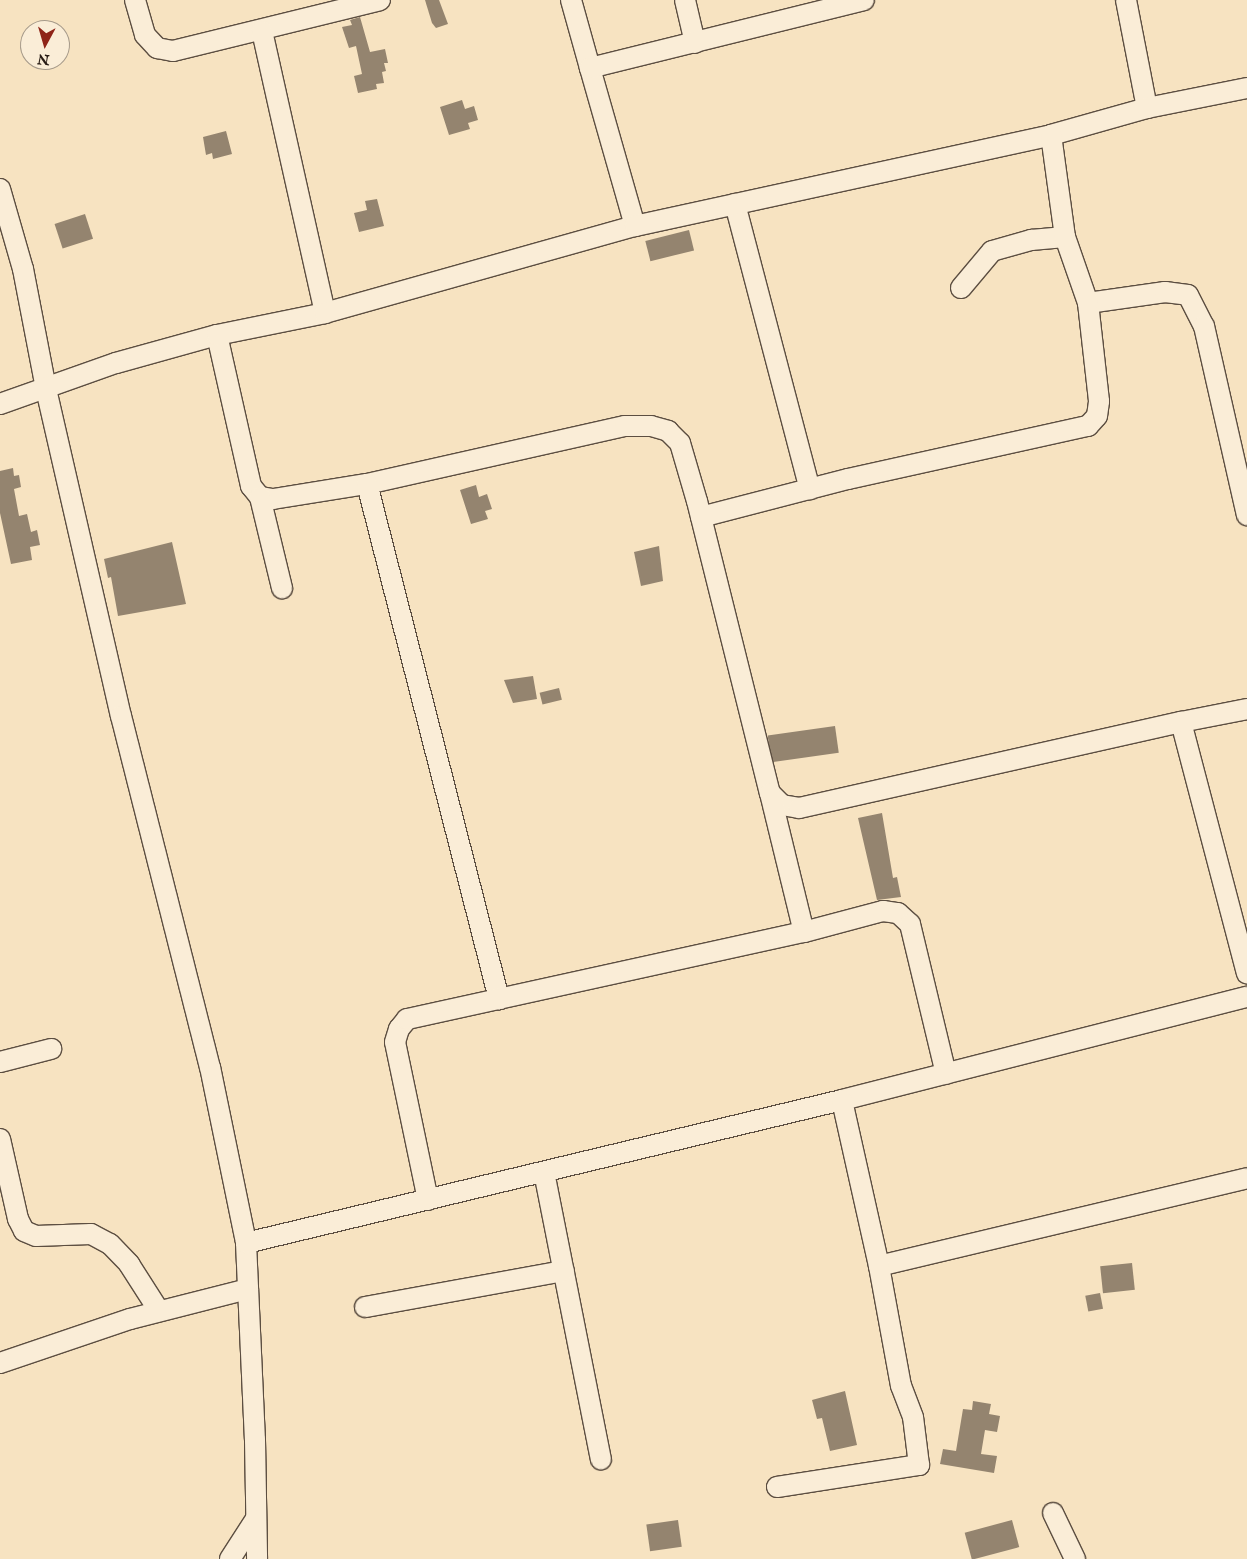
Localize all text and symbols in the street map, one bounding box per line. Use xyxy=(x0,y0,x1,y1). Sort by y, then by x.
north arrow xyxy=(20,20,70,70)
text: N xyxy=(37,49,51,69)

